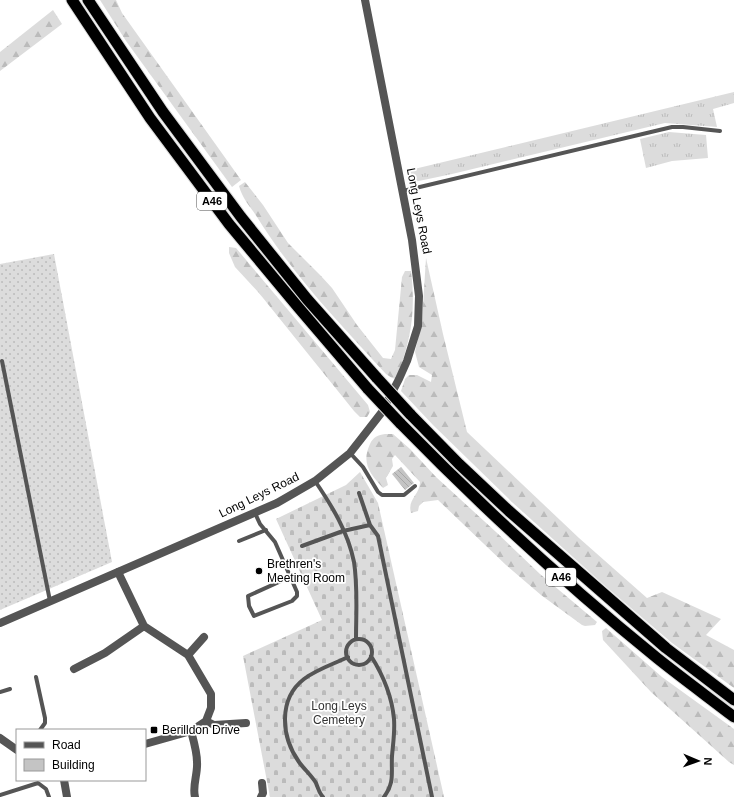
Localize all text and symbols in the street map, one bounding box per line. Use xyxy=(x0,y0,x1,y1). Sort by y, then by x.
street label: Long Leys Road xyxy=(404,167,434,255)
road number: A46 xyxy=(197,192,227,210)
street label: Long Leys Road xyxy=(217,470,301,520)
place label: Brethren's Meeting Room xyxy=(267,557,345,585)
marker: Brethren's Meeting Room xyxy=(254,566,264,576)
road number: A46 xyxy=(546,568,576,586)
park label: Long Leys Cemetery xyxy=(311,699,367,727)
place label: Berilldon Drive xyxy=(162,723,240,737)
marker: Berilldon Drive xyxy=(149,725,159,735)
legend xyxy=(16,729,146,781)
text: Road xyxy=(52,738,81,752)
north arrow xyxy=(678,741,718,781)
text: N xyxy=(702,757,714,766)
text: Building xyxy=(52,758,95,772)

